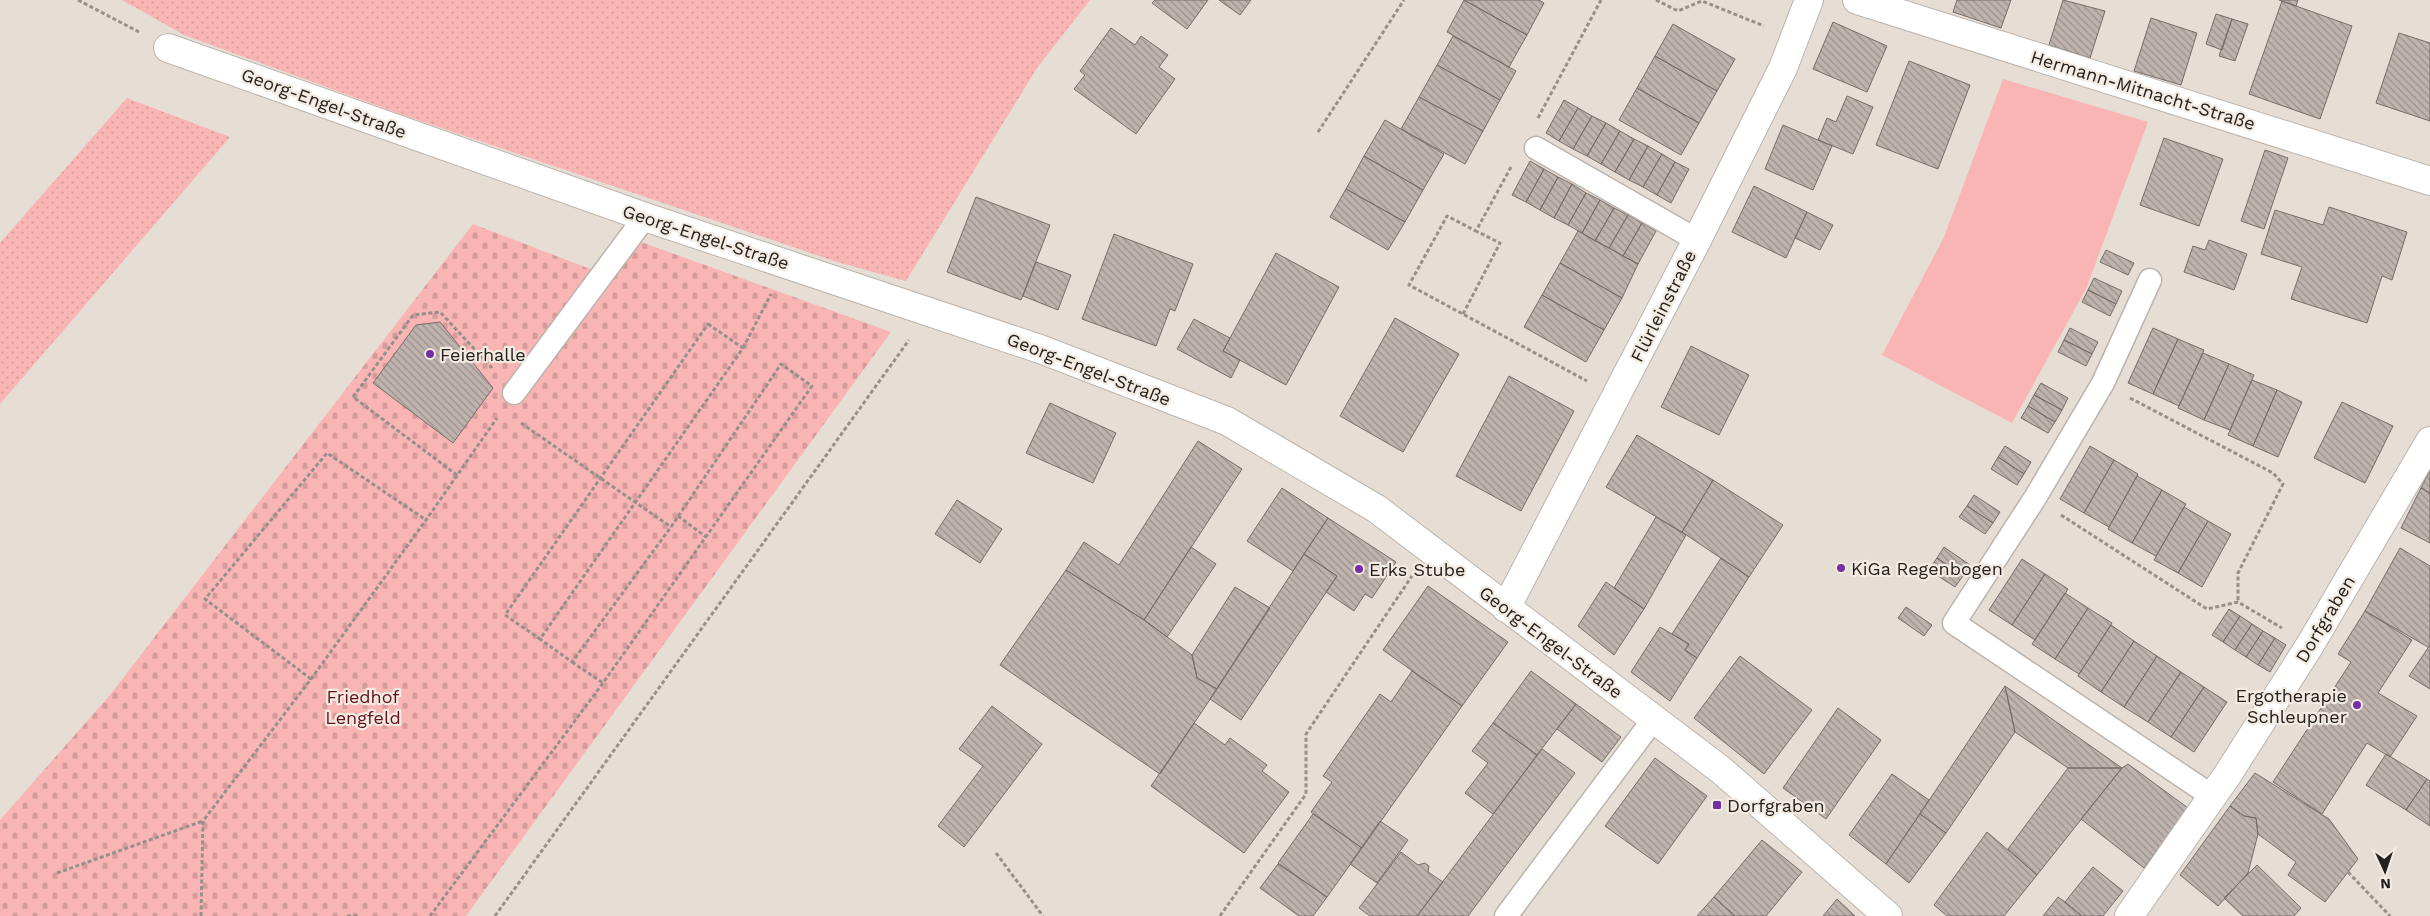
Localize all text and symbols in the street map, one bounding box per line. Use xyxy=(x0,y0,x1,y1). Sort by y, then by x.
street label: Hermann-Mitnacht-Straße xyxy=(2028,46,2258,134)
street label: Georg-Engel-Straße xyxy=(239,63,409,143)
street label: Georg-Engel-Straße xyxy=(620,200,792,274)
street label: Flürleinstraße xyxy=(1626,247,1700,365)
street label: Georg-Engel-Straße xyxy=(1004,328,1174,410)
place label: Feierhalle xyxy=(440,344,526,365)
marker: Feierhalle xyxy=(424,348,436,360)
place label: KiGa Regenbogen xyxy=(1851,558,2003,579)
place label: Erks Stube xyxy=(1369,559,1465,580)
marker: KiGa Regenbogen xyxy=(1835,562,1847,574)
marker: Erks Stube xyxy=(1353,563,1365,575)
street label: Dorfgraben xyxy=(2291,572,2359,666)
street label: Georg-Engel-Straße xyxy=(1475,581,1627,703)
place label: Ergotherapie Schleupner xyxy=(2236,685,2347,727)
park label: Friedhof Lengfeld xyxy=(325,686,401,728)
marker: Ergotherapie Schleupner xyxy=(2351,699,2363,711)
place label: Dorfgraben xyxy=(1727,795,1825,816)
marker: Dorfgraben xyxy=(1711,799,1723,811)
north arrow xyxy=(2360,846,2410,896)
text: N xyxy=(2380,876,2391,892)

